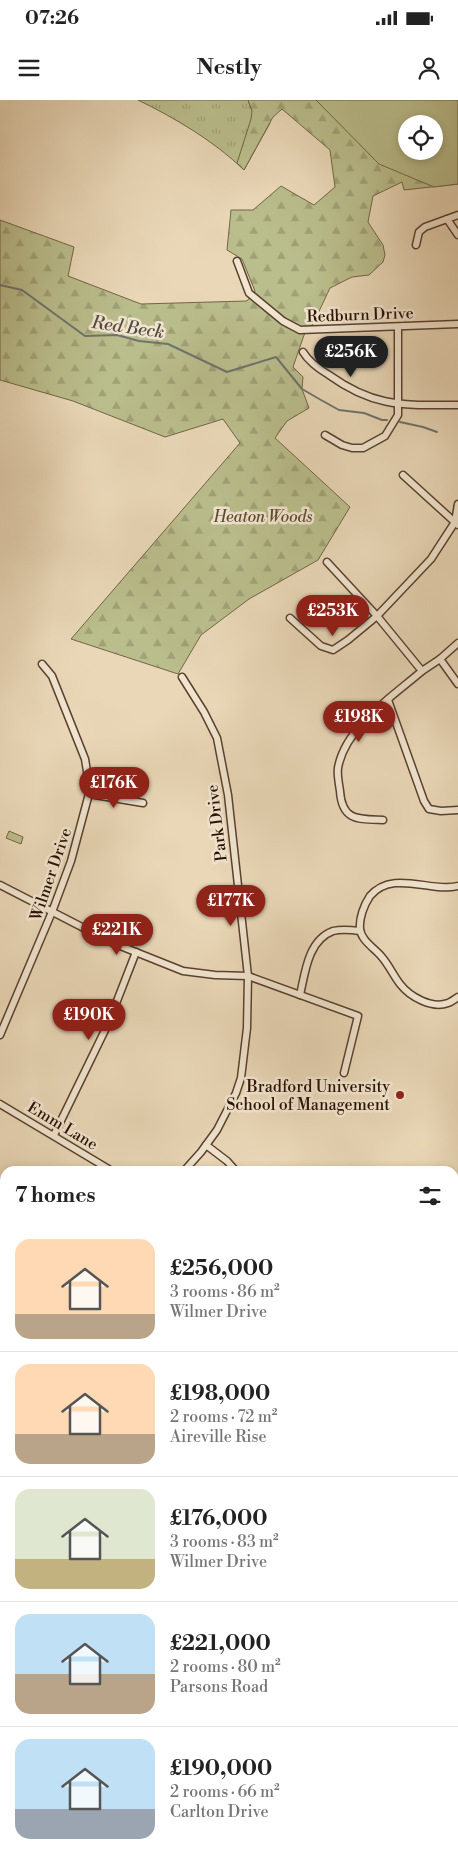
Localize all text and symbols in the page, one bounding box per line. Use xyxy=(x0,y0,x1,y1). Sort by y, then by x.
text: 07:26 xyxy=(25,6,79,30)
icon: menu xyxy=(15,54,43,82)
text: Nestly xyxy=(196,54,262,81)
icon: person xyxy=(415,54,443,82)
map controls xyxy=(398,115,443,160)
button: locate xyxy=(398,115,443,160)
street label: Redburn Drive xyxy=(306,303,414,327)
water label: Red Beck xyxy=(89,311,166,344)
pin: £256K xyxy=(316,336,386,378)
text: £256K xyxy=(325,342,377,362)
park label: Heaton Woods xyxy=(212,507,313,527)
pin: £253K xyxy=(298,594,368,637)
text: £253K xyxy=(307,601,359,621)
pin: £198K xyxy=(324,700,394,743)
text: £198K xyxy=(334,707,384,727)
pin: £176K xyxy=(79,766,149,809)
text: £176K xyxy=(90,773,138,793)
street label: Park Drive xyxy=(202,783,232,862)
street label: Wilmer Drive xyxy=(25,825,76,924)
pin: £177K xyxy=(196,884,266,927)
text: £177K xyxy=(207,891,255,911)
pin: £221K xyxy=(82,914,152,956)
text: £221K xyxy=(92,920,142,940)
pin: £190K xyxy=(54,998,124,1041)
text: £190K xyxy=(63,1005,115,1025)
place label: Bradford University School of Management xyxy=(226,1077,390,1115)
marker: Bradford University School of Management xyxy=(394,1089,406,1101)
street label: Emm Lane xyxy=(24,1097,101,1155)
icon: filters xyxy=(416,1182,444,1210)
text: 7 homes xyxy=(15,1183,96,1209)
text: £256,000 xyxy=(170,1256,273,1282)
icon: home xyxy=(55,1259,115,1319)
text: 3 rooms · 86 m² xyxy=(170,1282,280,1302)
text: Wilmer Drive xyxy=(170,1302,267,1322)
text: £198,000 xyxy=(170,1381,270,1407)
icon: home xyxy=(55,1384,115,1444)
text: 2 rooms · 72 m² xyxy=(170,1407,277,1427)
text: Aireville Rise xyxy=(170,1427,267,1447)
text: £176,000 xyxy=(170,1506,268,1532)
icon: home xyxy=(55,1509,115,1569)
text: 3 rooms · 83 m² xyxy=(170,1532,279,1552)
text: Wilmer Drive xyxy=(170,1552,267,1572)
text: £221,000 xyxy=(170,1631,271,1657)
icon: home xyxy=(55,1634,115,1694)
text: 2 rooms · 80 m² xyxy=(170,1657,281,1677)
text: Parsons Road xyxy=(170,1677,268,1697)
text: £190,000 xyxy=(170,1756,272,1782)
icon: home xyxy=(55,1759,115,1819)
text: 2 rooms · 66 m² xyxy=(170,1782,280,1802)
text: Carlton Drive xyxy=(170,1802,269,1822)

